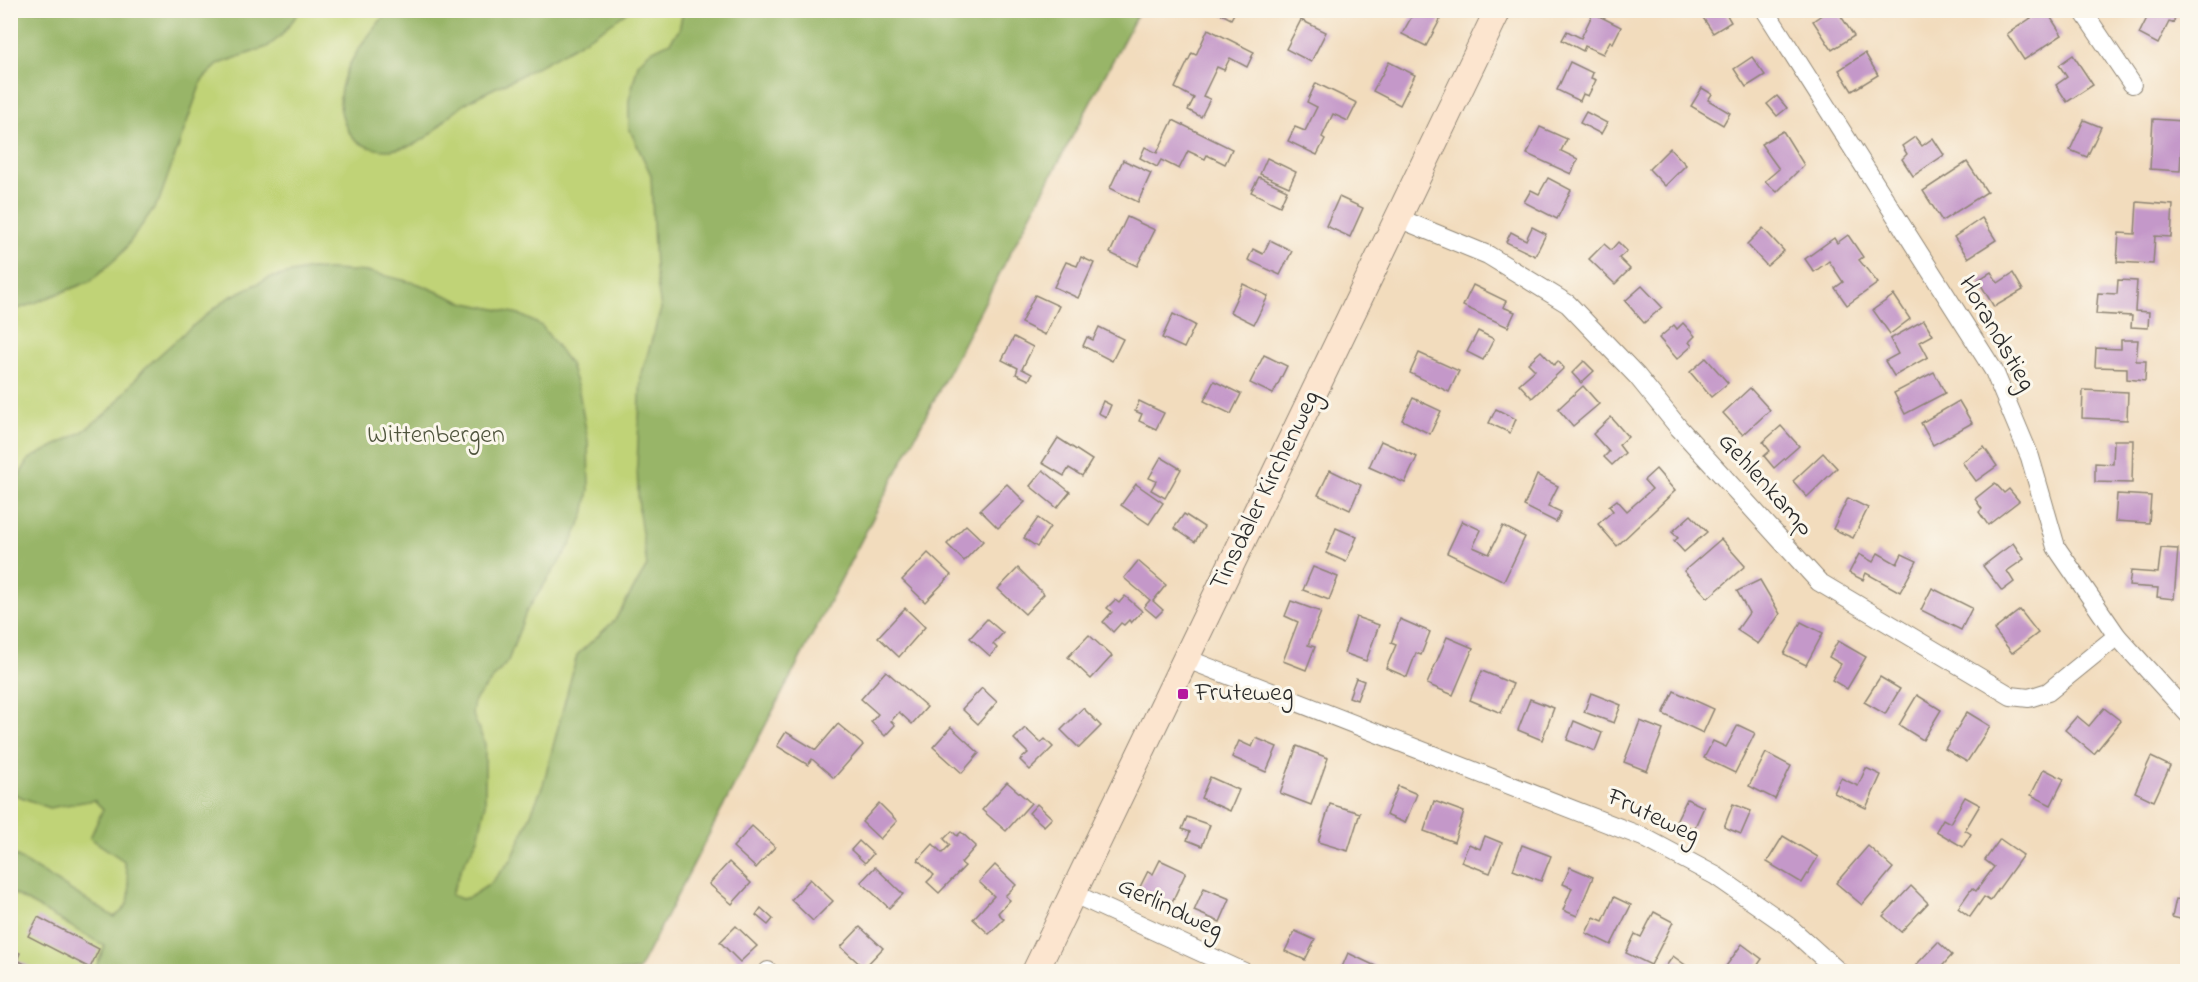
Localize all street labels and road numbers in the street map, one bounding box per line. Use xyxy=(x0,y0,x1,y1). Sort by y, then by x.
street label: Horandstieg xyxy=(1948,269,2044,399)
street label: Tinsdaler Kirchenweg xyxy=(1201,384,1331,598)
street label: Gehlenkamp xyxy=(1708,424,1822,546)
street label: Fruteweg xyxy=(1599,779,1706,855)
street label: Gerlindweg xyxy=(1111,868,1229,950)

